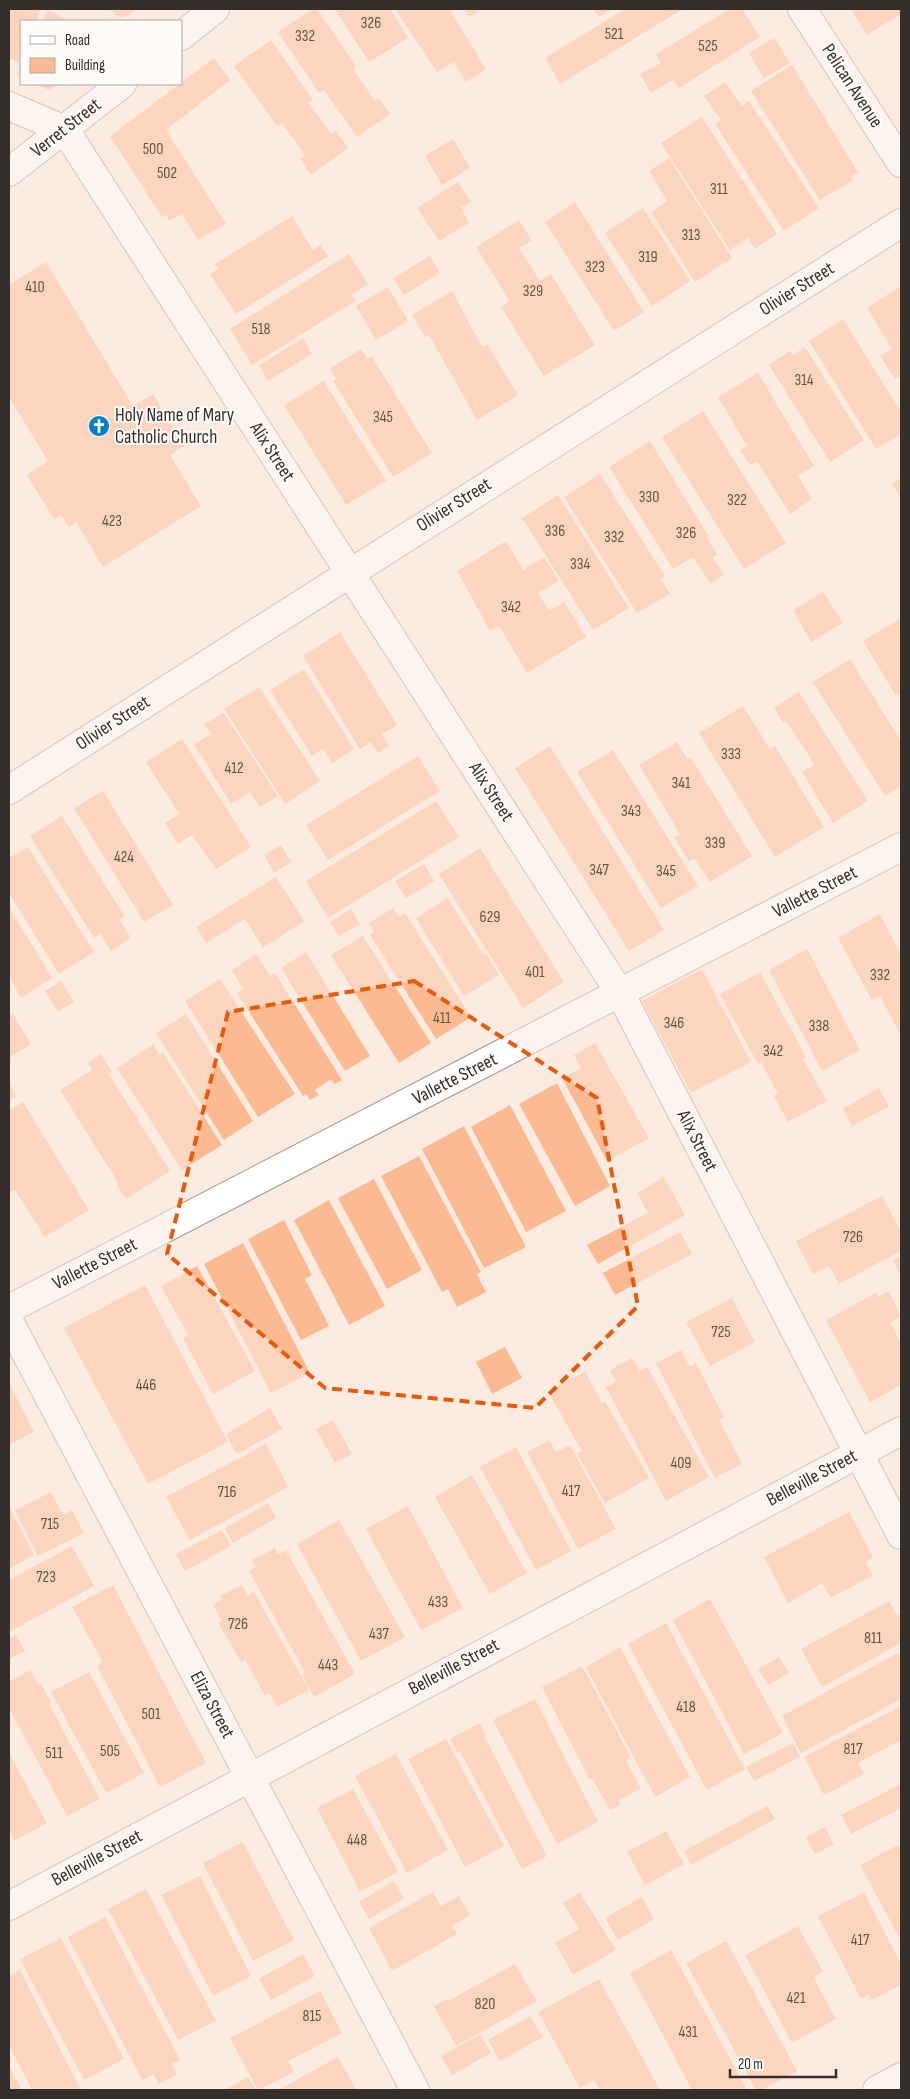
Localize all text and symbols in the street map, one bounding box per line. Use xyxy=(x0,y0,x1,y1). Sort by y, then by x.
house number: 326 xyxy=(361,14,381,33)
legend xyxy=(20,20,182,85)
house number: 521 xyxy=(605,25,624,44)
house number: 332 xyxy=(295,27,315,46)
text: Road xyxy=(65,31,90,50)
house number: 525 xyxy=(698,37,718,56)
street label: Pelican Avenue xyxy=(816,40,888,132)
text: Building xyxy=(65,56,105,75)
street label: Verret Street xyxy=(26,93,106,163)
house number: 500 xyxy=(143,140,163,159)
house number: 502 xyxy=(157,164,177,183)
house number: 311 xyxy=(710,180,728,199)
house number: 313 xyxy=(681,226,701,245)
house number: 319 xyxy=(638,248,658,267)
street label: Olivier Street xyxy=(755,257,839,321)
house number: 323 xyxy=(585,258,605,277)
house number: 410 xyxy=(25,278,45,297)
house number: 329 xyxy=(523,282,543,301)
house number: 518 xyxy=(251,320,271,339)
house number: 314 xyxy=(795,371,814,390)
place label: Holy Name of Mary Catholic Church xyxy=(115,404,235,449)
house number: 345 xyxy=(373,408,393,427)
church icon: Holy Name of Mary Catholic Church xyxy=(87,414,111,438)
street label: Alix Street xyxy=(244,417,300,486)
street label: Olivier Street xyxy=(412,473,496,537)
house number: 330 xyxy=(639,488,659,507)
house number: 322 xyxy=(727,491,747,510)
house number: 423 xyxy=(102,512,122,531)
house number: 336 xyxy=(545,522,565,541)
house number: 326 xyxy=(676,524,696,543)
house number: 332 xyxy=(604,528,624,547)
house number: 334 xyxy=(570,555,590,574)
house number: 342 xyxy=(501,598,521,617)
street label: Olivier Street xyxy=(72,690,155,756)
house number: 333 xyxy=(721,745,741,764)
street label: Alix Street xyxy=(463,757,519,826)
house number: 412 xyxy=(224,759,244,778)
house number: 341 xyxy=(671,774,691,793)
house number: 343 xyxy=(621,802,641,821)
house number: 339 xyxy=(705,834,725,853)
house number: 424 xyxy=(114,848,134,867)
house number: 347 xyxy=(589,861,609,880)
street label: Vallette Street xyxy=(769,861,861,923)
house number: 345 xyxy=(656,862,676,881)
house number: 629 xyxy=(480,908,500,927)
house number: 401 xyxy=(525,963,545,982)
house number: 332 xyxy=(870,966,890,985)
house number: 411 xyxy=(433,1009,451,1028)
house number: 346 xyxy=(664,1014,684,1033)
house number: 338 xyxy=(809,1017,829,1036)
house number: 342 xyxy=(763,1042,783,1061)
street label: Vallette Street xyxy=(409,1048,501,1110)
street label: Alix Street xyxy=(671,1105,722,1176)
house number: 726 xyxy=(843,1228,863,1247)
street label: Vallette Street xyxy=(49,1233,141,1295)
house number: 725 xyxy=(711,1323,731,1342)
house number: 446 xyxy=(136,1376,156,1395)
street label: Belleville Street xyxy=(763,1444,861,1511)
house number: 409 xyxy=(671,1454,691,1473)
house number: 417 xyxy=(562,1482,581,1501)
house number: 716 xyxy=(217,1483,237,1502)
house number: 715 xyxy=(41,1515,59,1534)
house number: 723 xyxy=(36,1568,56,1587)
house number: 433 xyxy=(428,1593,448,1612)
house number: 726 xyxy=(228,1615,248,1634)
house number: 437 xyxy=(369,1625,390,1644)
house number: 811 xyxy=(864,1629,882,1648)
street label: Belleville Street xyxy=(405,1633,503,1700)
house number: 443 xyxy=(318,1656,338,1675)
street label: Eliza Street xyxy=(185,1668,239,1743)
house number: 418 xyxy=(676,1698,696,1717)
house number: 501 xyxy=(141,1705,161,1724)
house number: 817 xyxy=(844,1740,863,1759)
house number: 505 xyxy=(100,1742,120,1761)
house number: 511 xyxy=(45,1744,63,1763)
street label: Belleville Street xyxy=(48,1824,146,1891)
house number: 448 xyxy=(347,1831,367,1850)
house number: 417 xyxy=(851,1931,870,1950)
house number: 421 xyxy=(786,1989,806,2008)
house number: 820 xyxy=(475,1995,495,2014)
house number: 815 xyxy=(302,2007,322,2026)
house number: 431 xyxy=(678,2023,698,2042)
scale bar xyxy=(730,2046,836,2078)
text: 20 m xyxy=(738,2055,763,2074)

